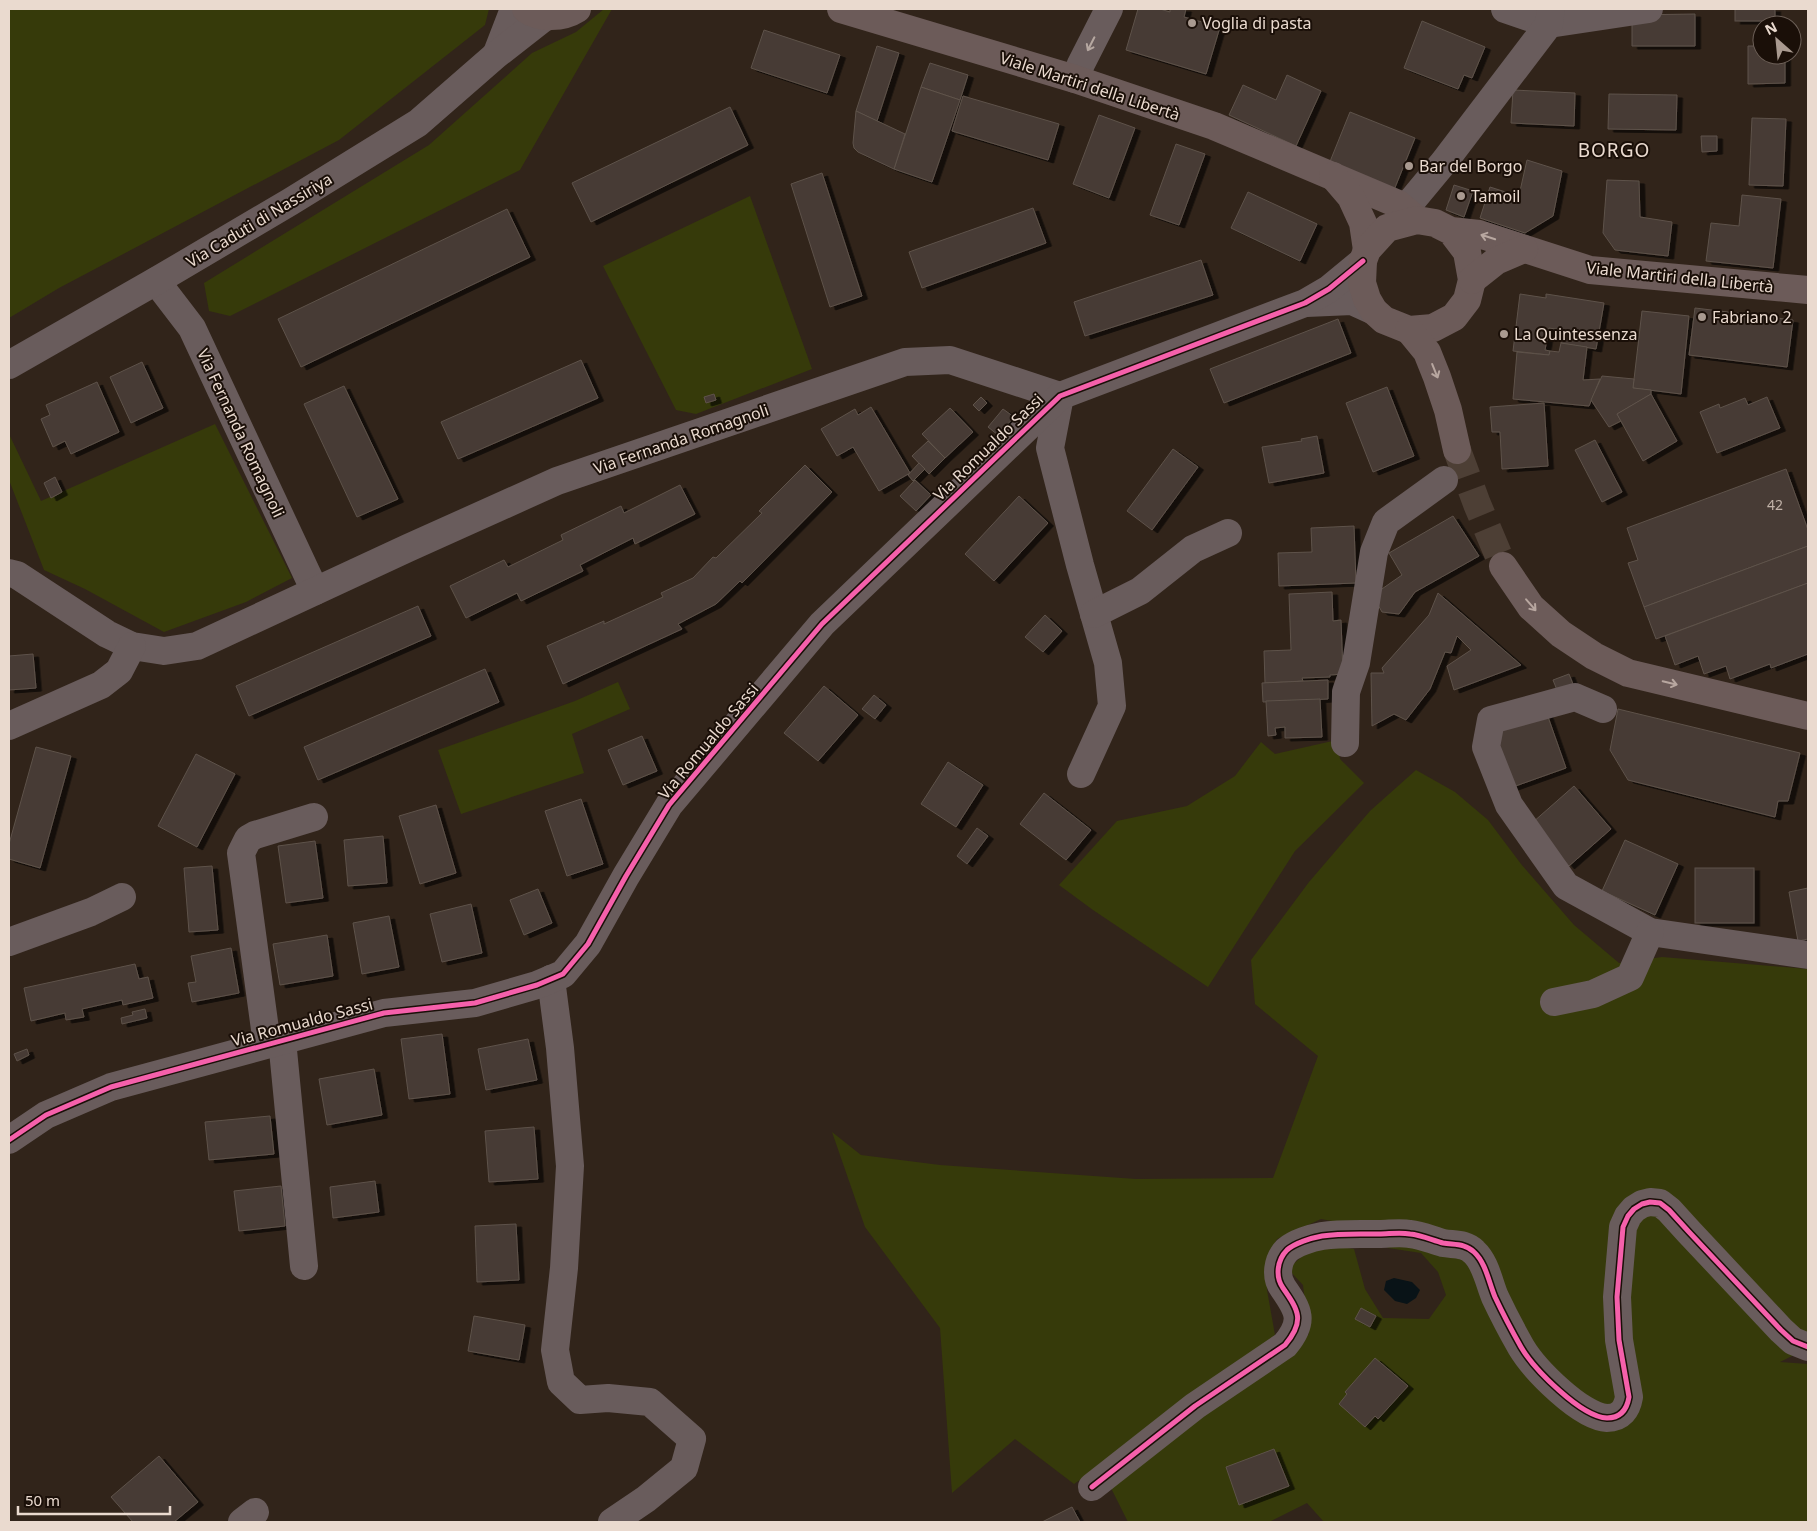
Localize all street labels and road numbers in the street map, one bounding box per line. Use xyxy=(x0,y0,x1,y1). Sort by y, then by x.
street label: Viale Martiri della Libertà xyxy=(997,47,1183,125)
street label: Via Caduti di Nassiriya xyxy=(182,168,336,272)
street label: Viale Martiri della Libertà xyxy=(1585,256,1775,298)
street label: Via Fernanda Romagnoli xyxy=(192,345,290,521)
street label: Via Romualdo Sassi xyxy=(928,389,1048,505)
street label: Via Fernanda Romagnoli xyxy=(591,399,771,479)
street label: Via Romualdo Sassi xyxy=(653,678,763,804)
street label: Via Romualdo Sassi xyxy=(229,993,375,1051)

